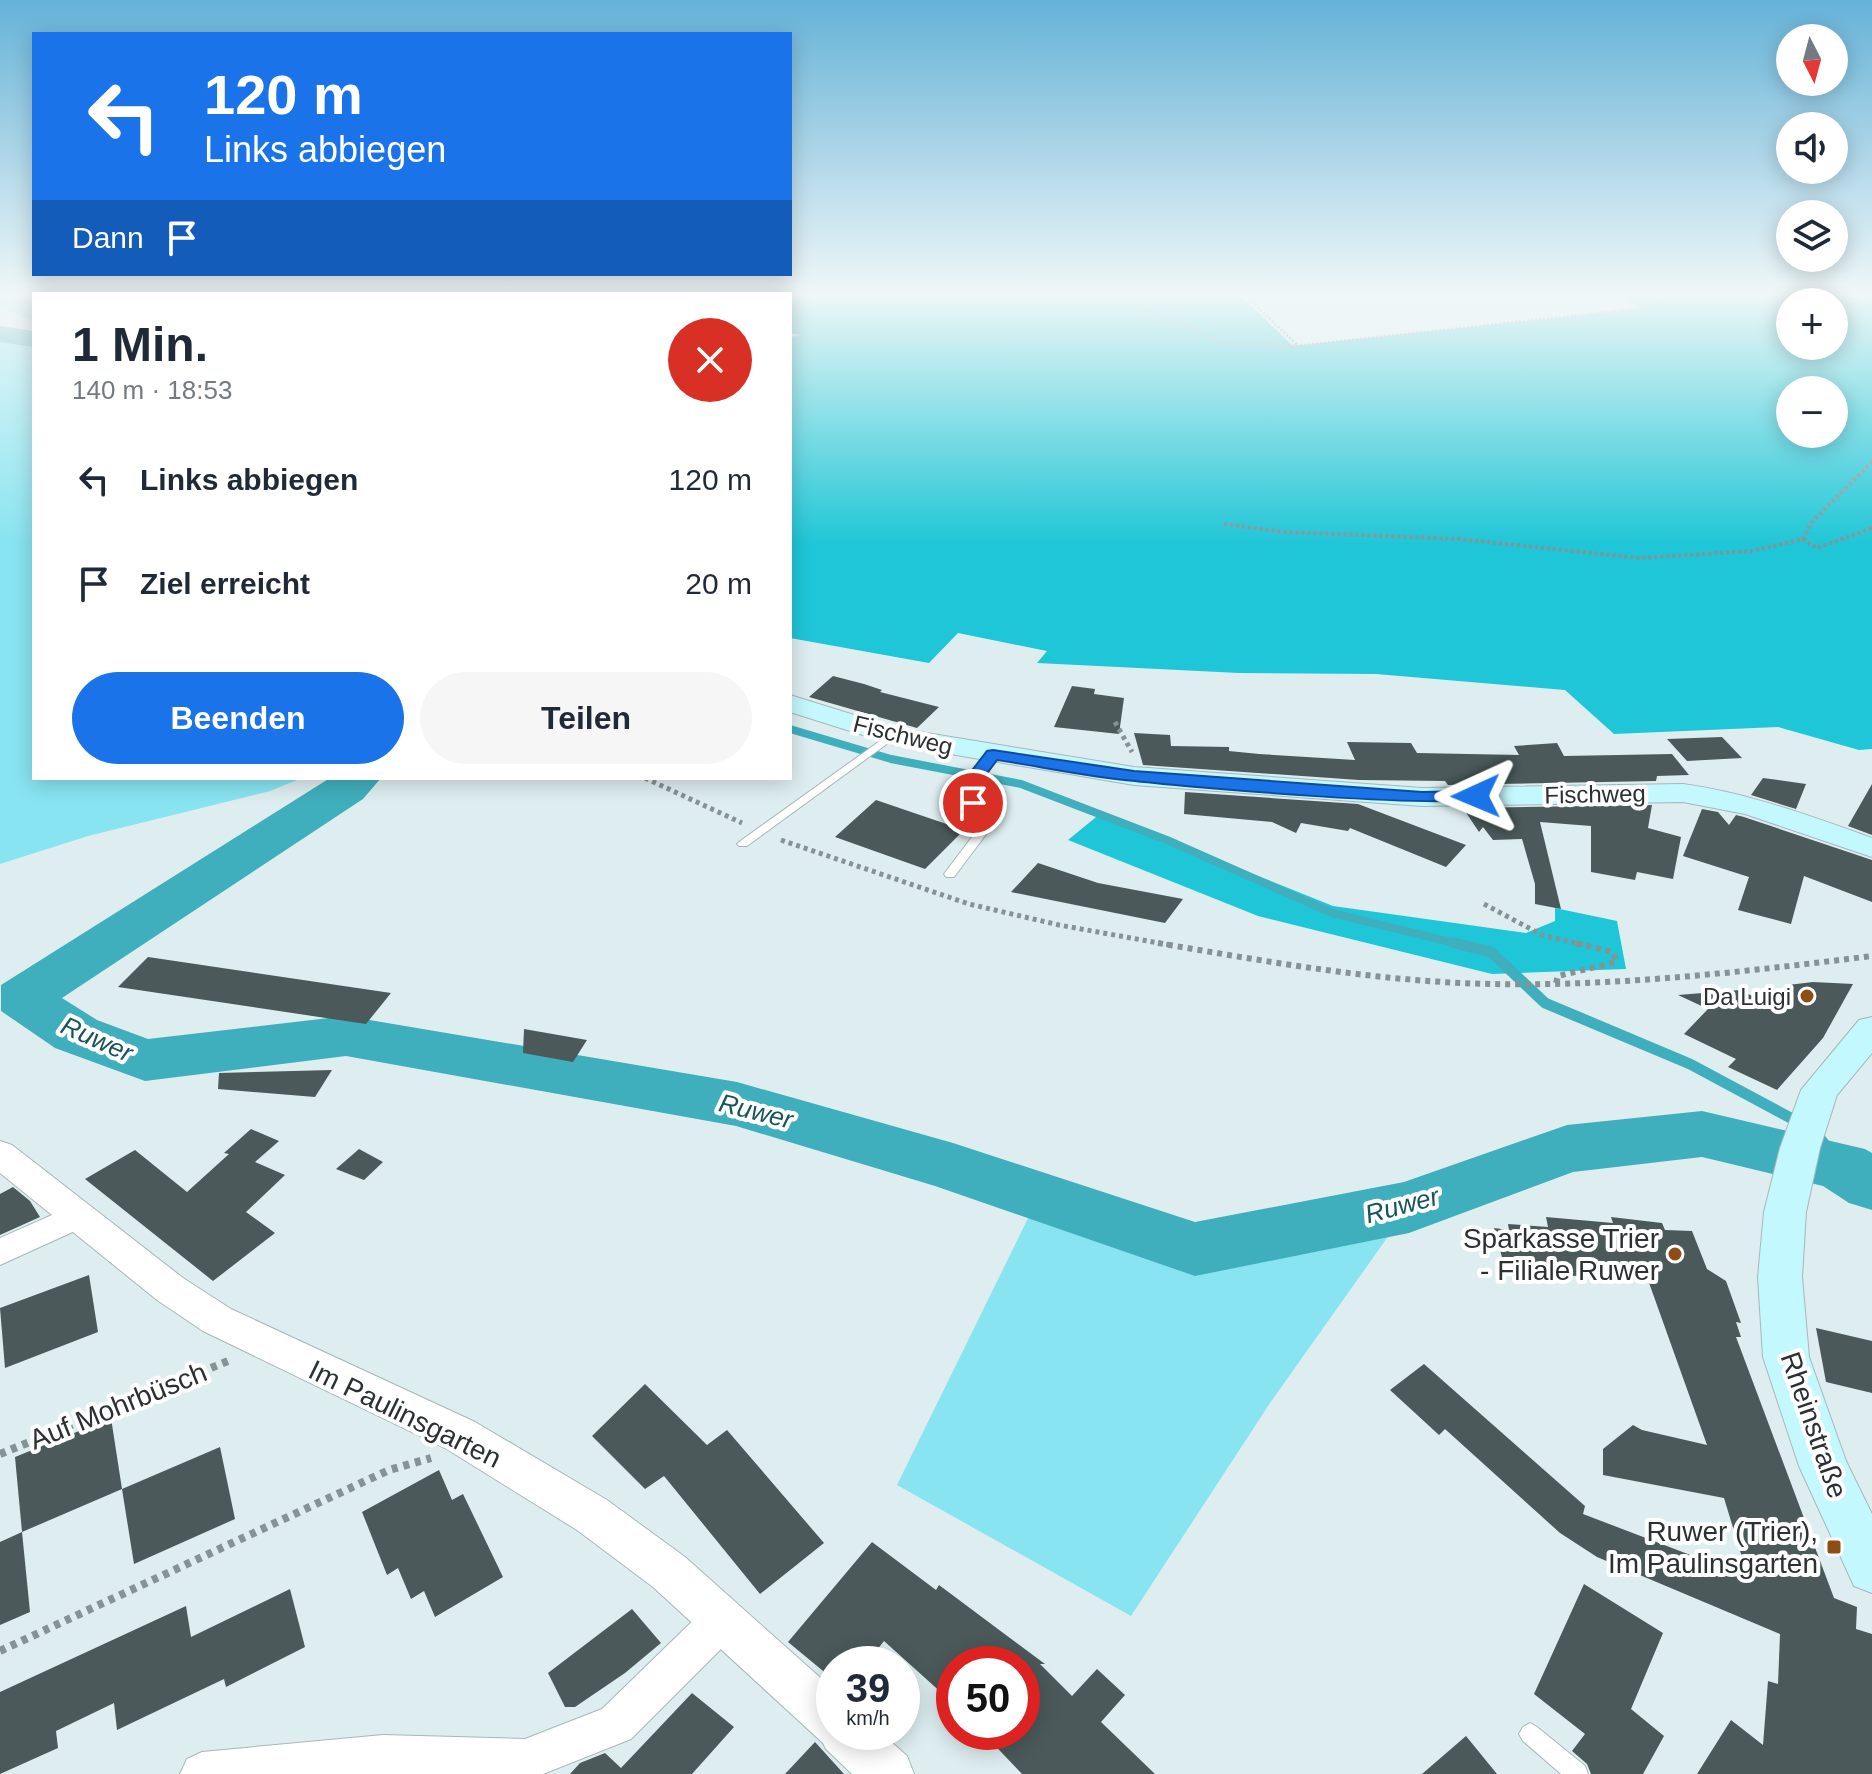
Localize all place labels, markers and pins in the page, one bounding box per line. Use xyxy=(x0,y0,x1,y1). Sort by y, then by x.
pin xyxy=(939,769,1007,837)
place label: Da Luigi xyxy=(1703,983,1791,1010)
marker: Da Luigi xyxy=(1798,987,1816,1005)
place label: Sparkasse Trier - Filiale Ruwer xyxy=(1463,1223,1659,1286)
marker: Sparkasse Trier - Filiale Ruwer xyxy=(1666,1245,1684,1263)
place label: Ruwer (Trier), Im Paulinsgarten xyxy=(1608,1516,1818,1579)
marker: Ruwer (Trier), Im Paulinsgarten xyxy=(1825,1538,1843,1556)

